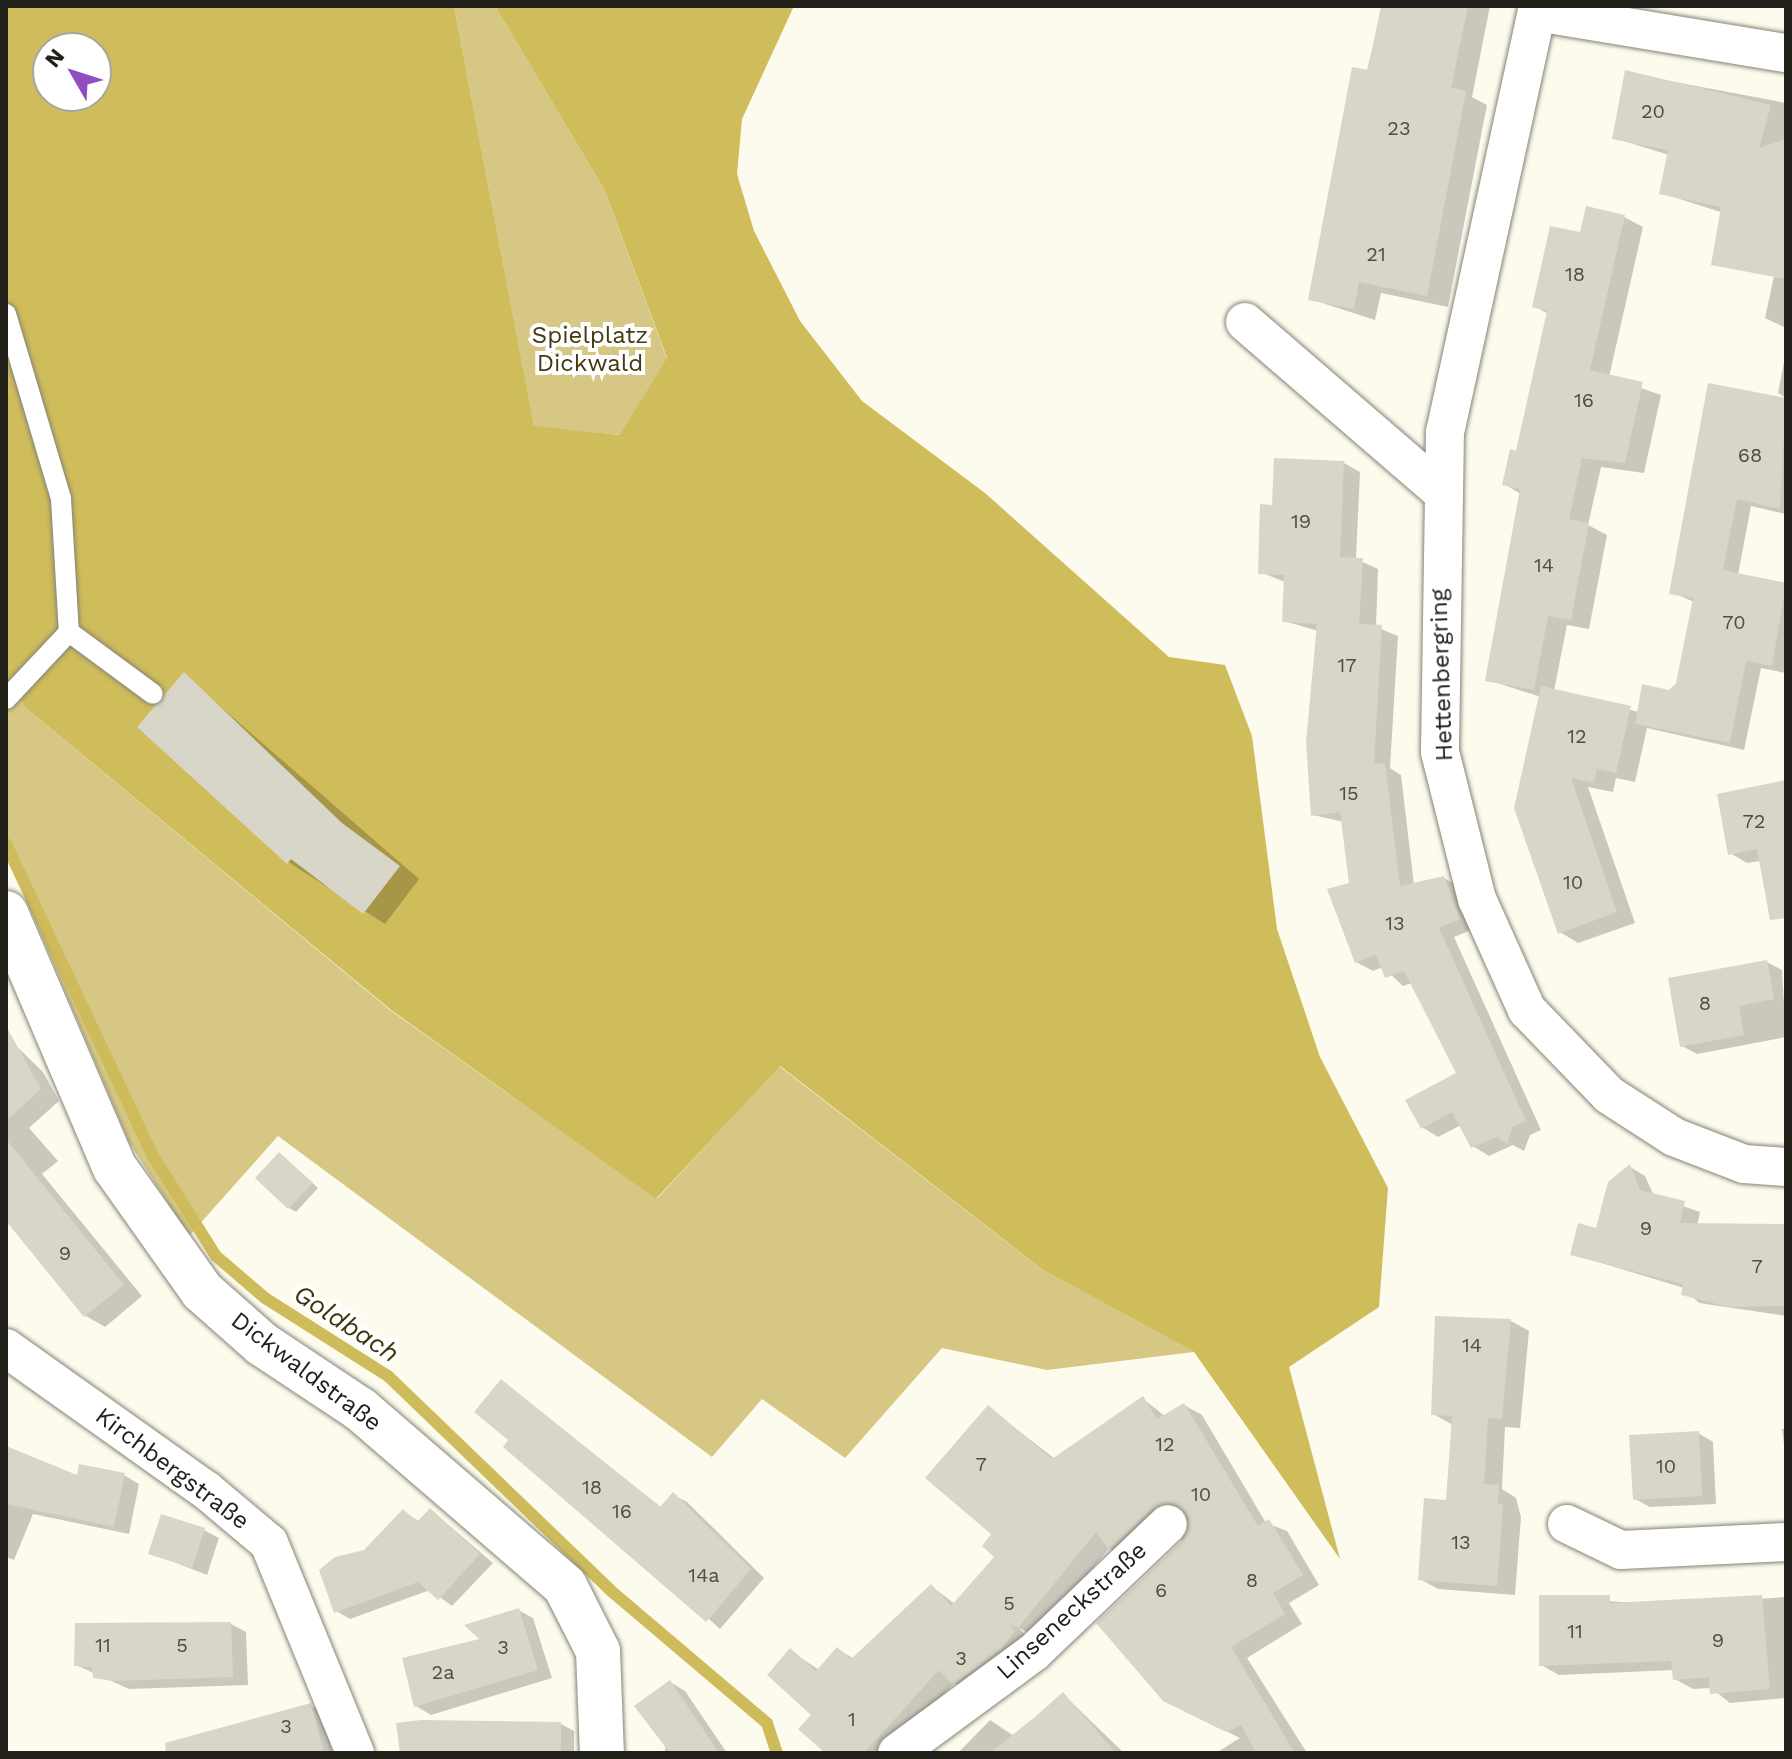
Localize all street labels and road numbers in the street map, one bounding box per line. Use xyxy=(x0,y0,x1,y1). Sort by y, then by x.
street label: Hettenbergring xyxy=(1425,588,1459,762)
street label: Dickwaldstraße xyxy=(225,1306,387,1438)
street label: Kirchbergstraße xyxy=(89,1402,255,1536)
street label: Linseneckstraße xyxy=(991,1536,1153,1686)

